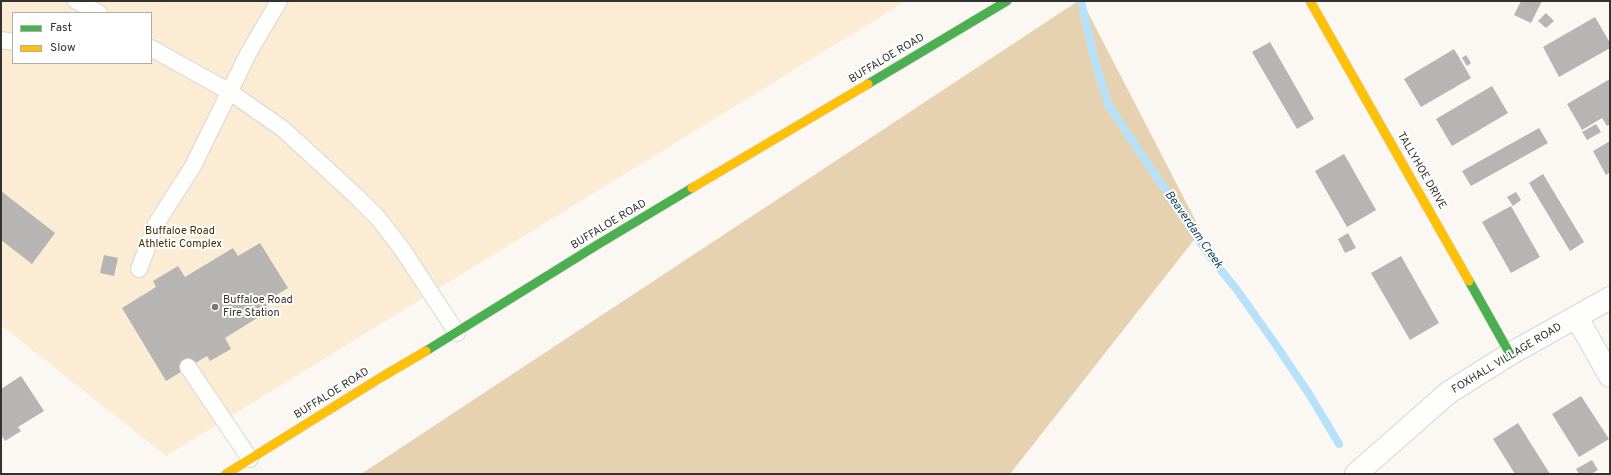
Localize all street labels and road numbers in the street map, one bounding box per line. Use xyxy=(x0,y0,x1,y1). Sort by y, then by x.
street label: BUFFALOE ROAD xyxy=(847,31,927,87)
street label: TALLYHOE DRIVE xyxy=(1394,130,1448,212)
street label: BUFFALOE ROAD xyxy=(569,197,649,253)
street label: FOXHALL VILLAGE ROAD xyxy=(1450,321,1564,397)
street label: BUFFALOE ROAD xyxy=(292,366,372,422)

